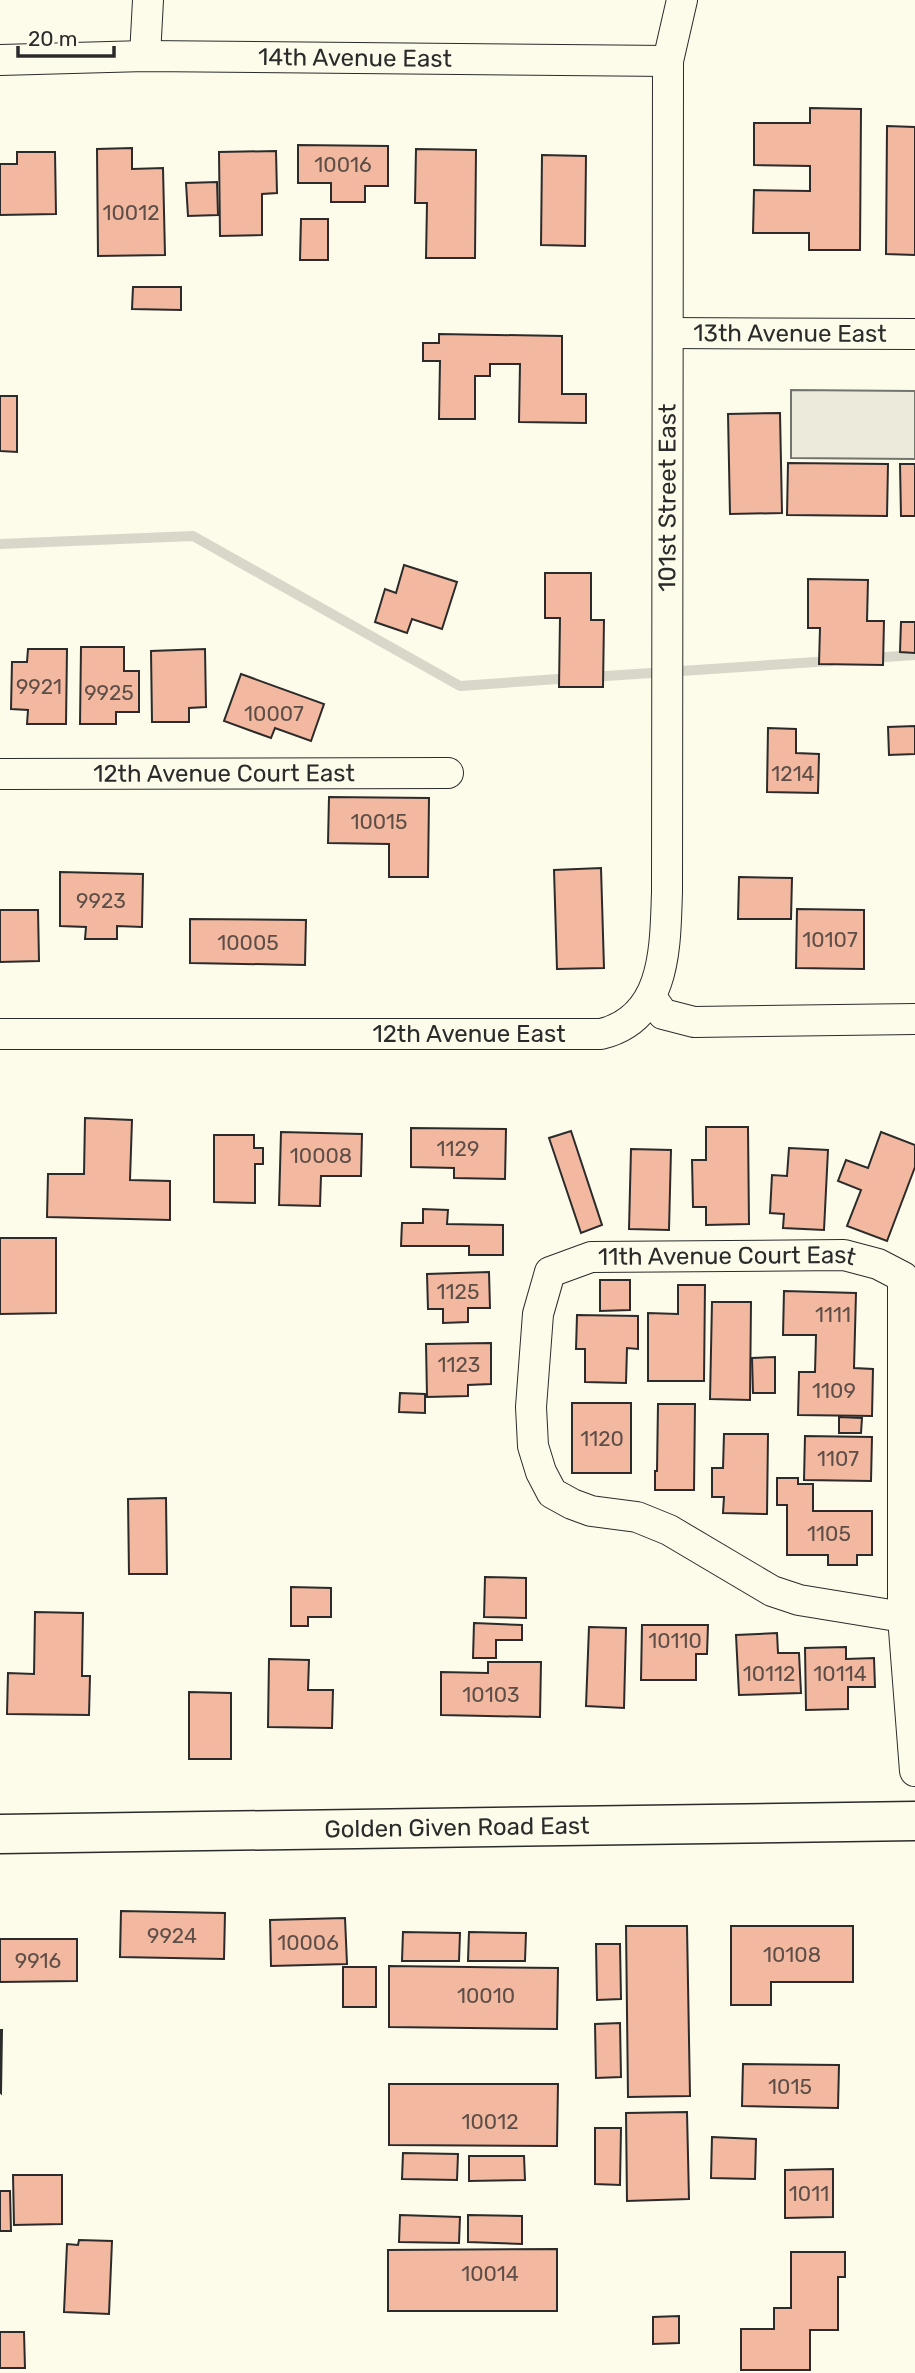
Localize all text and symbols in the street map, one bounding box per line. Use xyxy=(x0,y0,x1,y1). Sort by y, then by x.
scale bar xyxy=(18,14,114,58)
text: 20 m xyxy=(28,26,77,51)
street label: 14th Avenue East xyxy=(258,43,452,73)
house number: 10016 xyxy=(314,152,372,177)
house number: 10012 xyxy=(103,200,159,225)
street label: 13th Avenue East xyxy=(693,319,887,348)
street label: 101st Street East xyxy=(653,404,682,592)
house number: 9921 xyxy=(16,674,62,699)
house number: 9925 xyxy=(84,680,134,705)
house number: 10007 xyxy=(244,701,304,726)
street label: 12th Avenue Court East xyxy=(93,759,355,788)
house number: 1214 xyxy=(771,761,815,786)
house number: 10015 xyxy=(350,809,408,834)
house number: 9923 xyxy=(76,888,126,913)
house number: 10107 xyxy=(802,927,858,952)
house number: 10005 xyxy=(217,930,279,955)
street label: 12th Avenue East xyxy=(372,1020,566,1048)
house number: 1129 xyxy=(437,1136,479,1161)
house number: 10008 xyxy=(290,1143,352,1168)
street label: 11th Avenue Court East xyxy=(598,1241,859,1272)
house number: 1125 xyxy=(437,1279,479,1304)
house number: 1111 xyxy=(815,1302,851,1327)
house number: 1123 xyxy=(438,1352,480,1377)
house number: 1109 xyxy=(812,1378,856,1403)
house number: 1120 xyxy=(580,1426,624,1451)
house number: 1107 xyxy=(817,1446,859,1471)
house number: 1105 xyxy=(807,1521,851,1546)
house number: 10110 xyxy=(648,1628,702,1653)
house number: 10112 xyxy=(743,1661,795,1686)
house number: 10114 xyxy=(813,1661,867,1686)
house number: 10103 xyxy=(462,1682,520,1707)
street label: Golden Given Road East xyxy=(324,1812,590,1843)
house number: 9924 xyxy=(147,1923,197,1948)
house number: 10006 xyxy=(277,1930,339,1955)
house number: 10108 xyxy=(763,1942,821,1967)
house number: 9916 xyxy=(15,1948,61,1973)
house number: 10010 xyxy=(457,1983,515,2008)
house number: 1015 xyxy=(768,2074,812,2099)
house number: 10012 xyxy=(462,2109,518,2134)
house number: 1011 xyxy=(789,2181,829,2206)
house number: 10014 xyxy=(461,2261,519,2286)

